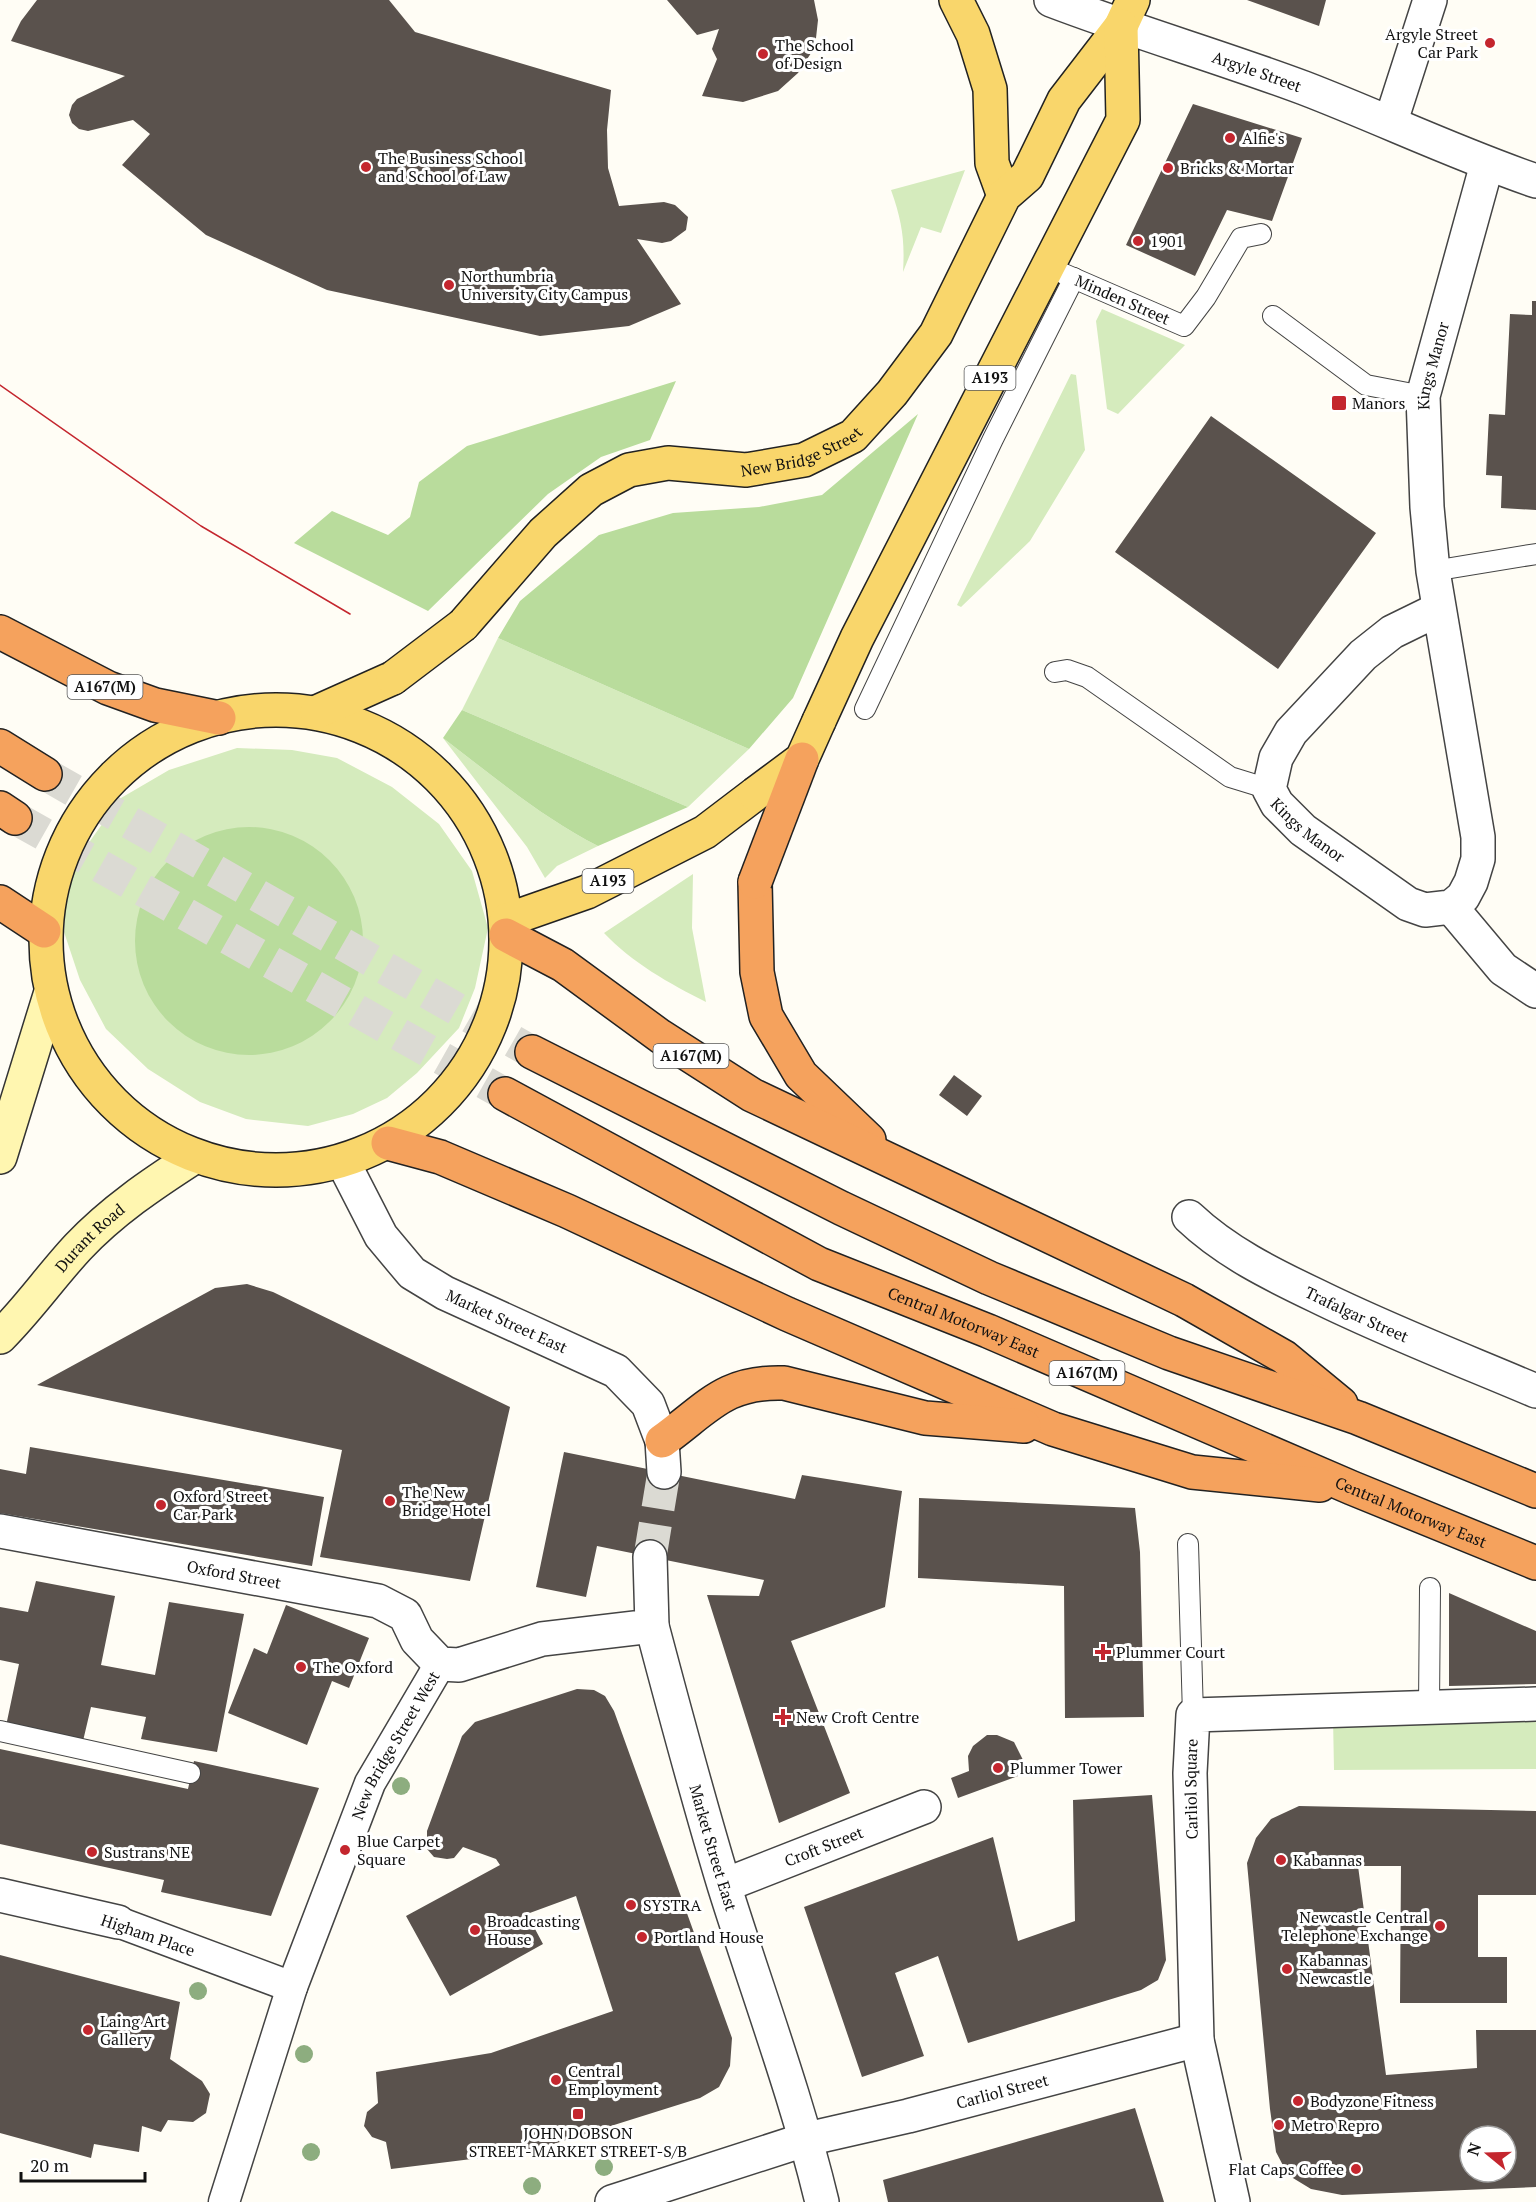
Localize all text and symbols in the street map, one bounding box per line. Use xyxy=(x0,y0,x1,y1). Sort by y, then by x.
place label: Argyle Street Car Park xyxy=(1385,23,1479,63)
place label: The School of Design xyxy=(775,34,854,74)
marker: Argyle Street Car Park xyxy=(1483,36,1497,50)
street label: Argyle Street xyxy=(1210,46,1305,97)
marker: The School of Design xyxy=(756,47,770,61)
place label: Alfie's xyxy=(1242,127,1285,149)
marker: Alfie's xyxy=(1223,131,1237,145)
place label: The Business School and School of Law xyxy=(378,147,523,187)
place label: Bricks & Mortar xyxy=(1180,157,1295,179)
marker: The Business School and School of Law xyxy=(359,160,373,174)
marker: Bricks & Mortar xyxy=(1161,161,1175,175)
place label: 1901 xyxy=(1150,230,1184,252)
marker: 1901 xyxy=(1131,234,1145,248)
place label: Northumbria University City Campus xyxy=(461,265,628,305)
street label: Minden Street xyxy=(1072,269,1174,330)
marker: Northumbria University City Campus xyxy=(442,278,456,292)
street label: Kings Manor xyxy=(1412,319,1454,410)
road number: A193 xyxy=(964,366,1016,390)
place label: Manors xyxy=(1352,392,1405,414)
marker: Manors xyxy=(1330,394,1348,412)
street label: New Bridge Street xyxy=(739,422,868,482)
road number: A167(M) xyxy=(68,675,142,699)
street label: Kings Manor xyxy=(1266,793,1350,868)
road number: A193 xyxy=(582,869,634,893)
road number: A167(M) xyxy=(654,1044,728,1068)
street label: Durant Road xyxy=(50,1198,129,1277)
street label: Central Motorway East xyxy=(885,1281,1043,1363)
street label: Trafalgar Street xyxy=(1302,1281,1412,1347)
street label: Market Street East xyxy=(443,1284,571,1358)
road number: A167(M) xyxy=(1050,1361,1124,1385)
street label: Central Motorway East xyxy=(1332,1471,1490,1553)
place label: The New Bridge Hotel xyxy=(402,1481,491,1521)
place label: Oxford Street Car Park xyxy=(173,1485,269,1525)
marker: The New Bridge Hotel xyxy=(383,1494,397,1508)
marker: Oxford Street Car Park xyxy=(154,1498,168,1512)
street label: Oxford Street xyxy=(185,1555,283,1594)
place label: Plummer Court xyxy=(1116,1641,1225,1663)
marker: Plummer Court xyxy=(1094,1643,1112,1661)
place label: The Oxford xyxy=(313,1656,393,1678)
marker: The Oxford xyxy=(294,1660,308,1674)
street label: New Bridge Street West xyxy=(346,1667,445,1823)
place label: New Croft Centre xyxy=(796,1706,919,1728)
marker: New Croft Centre xyxy=(774,1708,792,1726)
street label: Carliol Square xyxy=(1179,1738,1203,1840)
place label: Plummer Tower xyxy=(1010,1757,1123,1779)
marker: Plummer Tower xyxy=(991,1761,1005,1775)
street label: Market Street East xyxy=(684,1782,743,1914)
street label: Croft Street xyxy=(781,1821,866,1872)
place label: Blue Carpet Square xyxy=(357,1830,440,1870)
place label: Sustrans NE xyxy=(104,1841,190,1863)
marker: Blue Carpet Square xyxy=(338,1843,352,1857)
marker: Sustrans NE xyxy=(85,1845,99,1859)
place label: Kabannas xyxy=(1293,1849,1362,1871)
marker: Kabannas xyxy=(1274,1853,1288,1867)
place label: SYSTRA xyxy=(643,1894,702,1916)
marker: SYSTRA xyxy=(624,1898,638,1912)
place label: Newcastle Central Telephone Exchange xyxy=(1281,1906,1428,1946)
street label: Higham Place xyxy=(98,1909,198,1961)
place label: Broadcasting House xyxy=(487,1910,581,1950)
marker: Newcastle Central Telephone Exchange xyxy=(1433,1919,1447,1933)
marker: Broadcasting House xyxy=(468,1923,482,1937)
place label: Portland House xyxy=(654,1926,764,1948)
marker: Portland House xyxy=(635,1930,649,1944)
place label: Kabannas Newcastle xyxy=(1299,1949,1371,1989)
marker: Kabannas Newcastle xyxy=(1280,1962,1294,1976)
place label: Laing Art Gallery xyxy=(100,2010,166,2050)
marker: Laing Art Gallery xyxy=(81,2023,95,2037)
place label: Central Employment xyxy=(568,2060,659,2100)
street label: Carliol Street xyxy=(954,2069,1051,2114)
marker: Central Employment xyxy=(549,2073,563,2087)
place label: Bodyzone Fitness xyxy=(1310,2090,1434,2112)
marker: Bodyzone Fitness xyxy=(1291,2094,1305,2108)
marker: JOHN DOBSON STREET-MARKET STREET-S/B xyxy=(571,2107,585,2121)
place label: Metro Repro xyxy=(1291,2114,1380,2136)
marker: Metro Repro xyxy=(1272,2118,1286,2132)
place label: JOHN DOBSON STREET-MARKET STREET-S/B xyxy=(469,2122,687,2162)
north arrow xyxy=(1458,2124,1518,2184)
text: N xyxy=(1461,2140,1486,2158)
scale bar xyxy=(21,2145,146,2183)
text: 20 m xyxy=(30,2153,70,2177)
place label: Flat Caps Coffee xyxy=(1229,2158,1344,2180)
marker: Flat Caps Coffee xyxy=(1349,2162,1363,2176)

